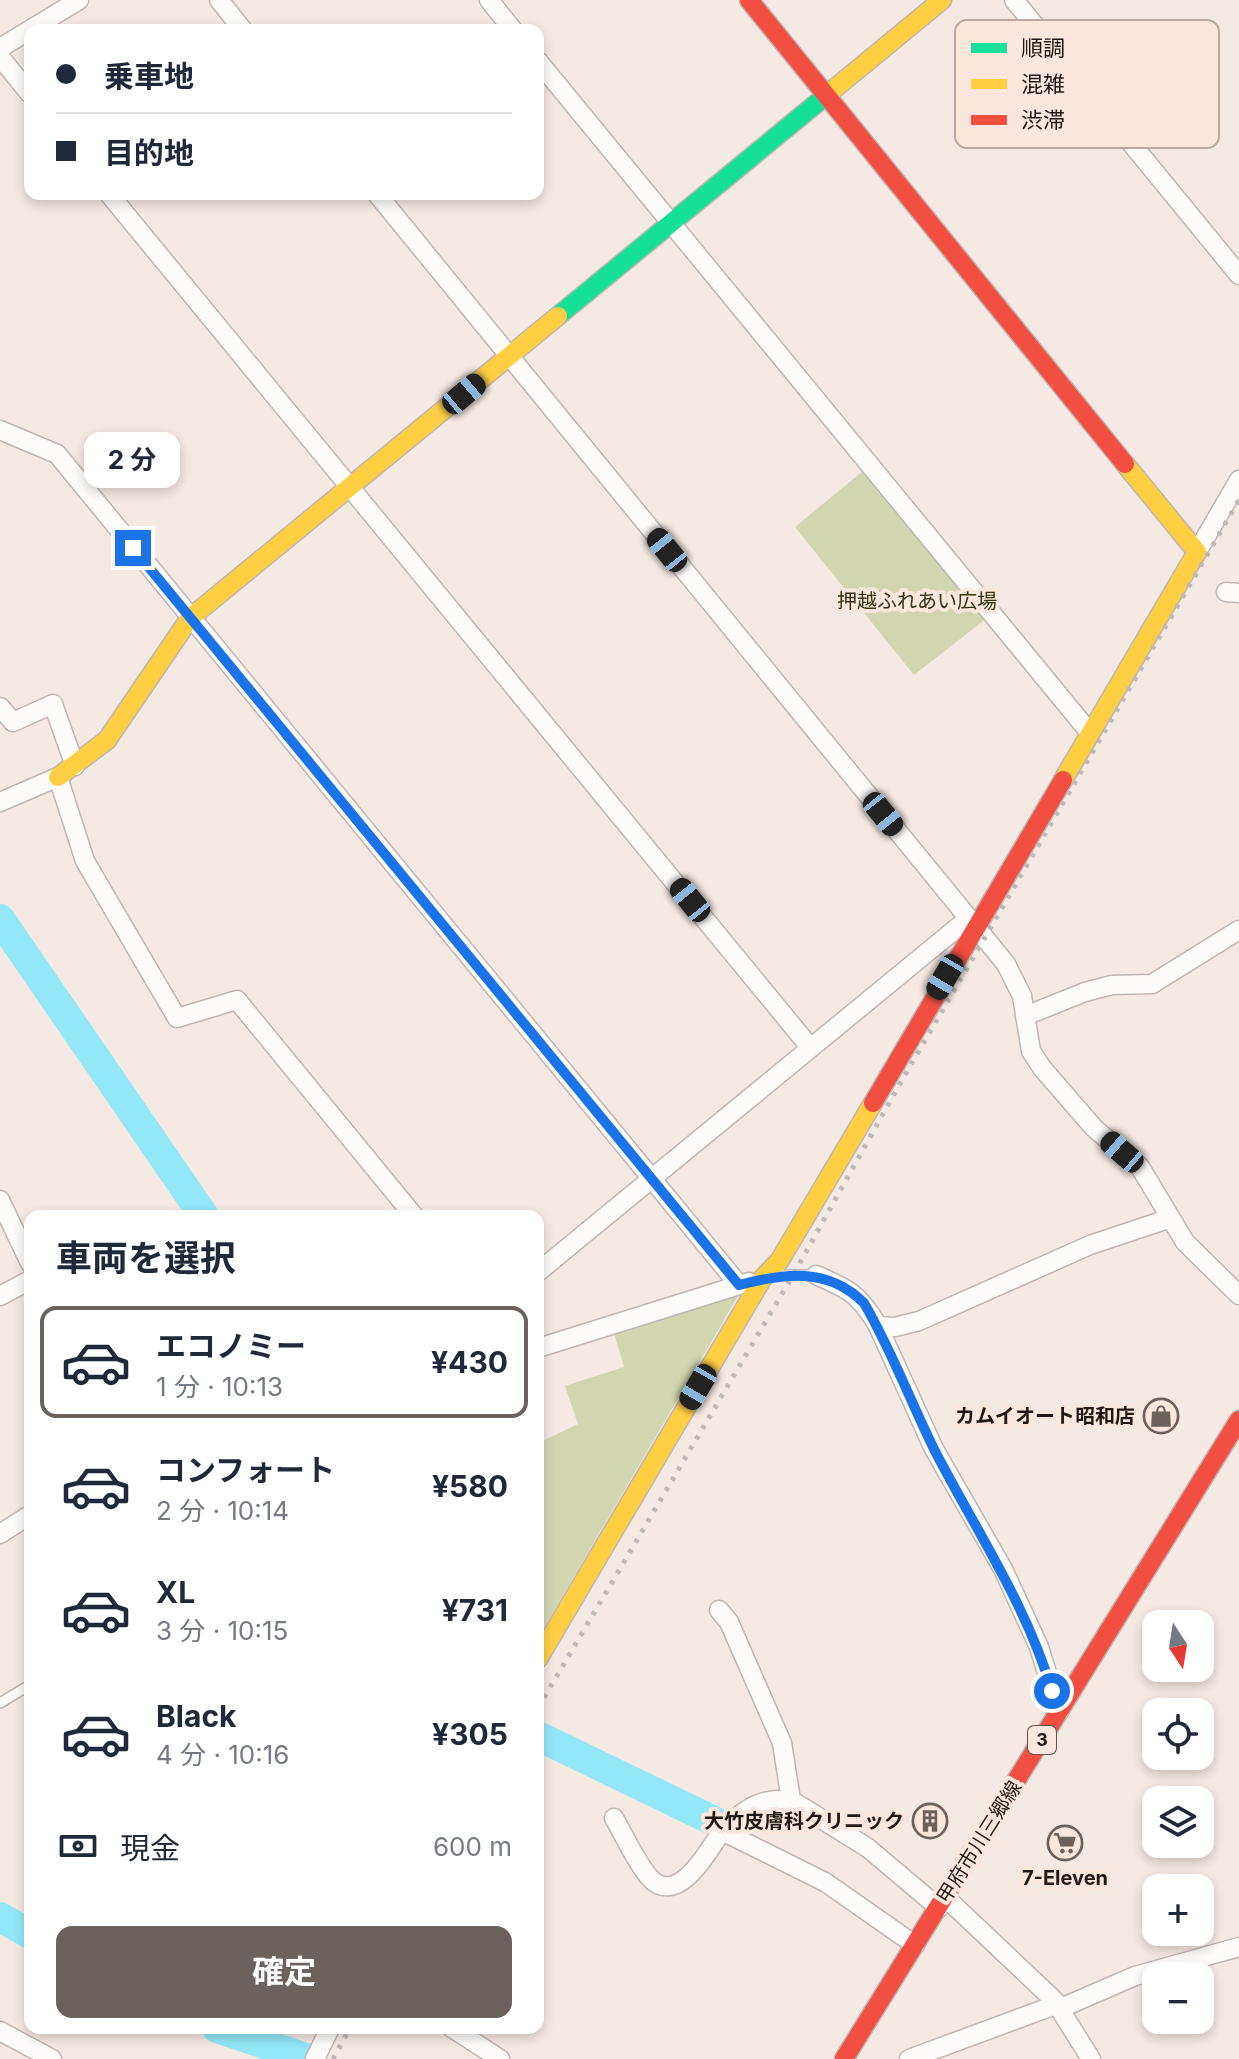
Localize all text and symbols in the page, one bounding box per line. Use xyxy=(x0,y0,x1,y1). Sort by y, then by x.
legend xyxy=(955,20,1219,148)
text: 順調 xyxy=(1021,35,1065,61)
text: 乗車地 xyxy=(104,58,194,94)
text: 混雑 xyxy=(1021,71,1065,97)
text: 渋滞 xyxy=(1021,107,1065,133)
text: 目的地 xyxy=(104,135,194,171)
car xyxy=(438,369,490,419)
callout: 2 分 xyxy=(85,432,181,488)
text: 2 分 xyxy=(108,444,156,475)
car xyxy=(643,524,691,576)
route end xyxy=(115,530,151,566)
park label: 押越ふれあい広場 xyxy=(837,589,997,613)
car xyxy=(859,788,907,840)
car xyxy=(666,874,714,926)
car xyxy=(923,950,967,1004)
car xyxy=(1096,1127,1148,1177)
text: 車両を選択 xyxy=(56,1236,236,1280)
icon: car xyxy=(60,1326,132,1398)
text: エコノミー xyxy=(156,1328,306,1364)
text: ¥430 xyxy=(431,1344,508,1380)
car xyxy=(676,1360,720,1414)
text: 1 分 · 10:13 xyxy=(156,1371,283,1402)
shop icon: カムイオート昭和店 xyxy=(1142,1397,1180,1435)
place label: カムイオート昭和店 xyxy=(955,1404,1135,1428)
icon: car xyxy=(60,1450,132,1522)
text: コンフォート xyxy=(156,1452,335,1488)
text: ¥580 xyxy=(432,1468,508,1504)
text: 2 分 · 10:14 xyxy=(156,1495,289,1526)
icon: car xyxy=(60,1574,132,1646)
text: XL xyxy=(156,1574,195,1610)
text: ¥731 xyxy=(442,1592,508,1628)
north arrow xyxy=(1142,1610,1214,1682)
map controls xyxy=(1142,1610,1214,2034)
text: 3 分 · 10:15 xyxy=(156,1615,288,1646)
route start xyxy=(1034,1673,1070,1709)
icon: car xyxy=(60,1698,132,1770)
text: Black xyxy=(156,1698,236,1734)
button: locate xyxy=(1142,1698,1214,1770)
text: ¥305 xyxy=(432,1716,508,1752)
road number: 3 xyxy=(1028,1726,1056,1754)
text: 4 分 · 10:16 xyxy=(156,1739,289,1770)
street label: 甲府市川三郷線 xyxy=(932,1776,1026,1908)
button: layers xyxy=(1142,1786,1214,1858)
building icon: 大竹皮膚科クリニック xyxy=(911,1802,949,1840)
place label: 大竹皮膚科クリニック xyxy=(704,1809,904,1833)
icon: cash xyxy=(56,1824,100,1868)
supermarket icon: 7-Eleven xyxy=(1046,1824,1084,1862)
text: 現金 xyxy=(120,1830,180,1866)
text: 600 m xyxy=(433,1831,512,1862)
place label: 7-Eleven xyxy=(1022,1866,1108,1890)
button: + xyxy=(1142,1874,1214,1946)
button: 確定 xyxy=(56,1926,512,2018)
button: − xyxy=(1142,1962,1214,2034)

